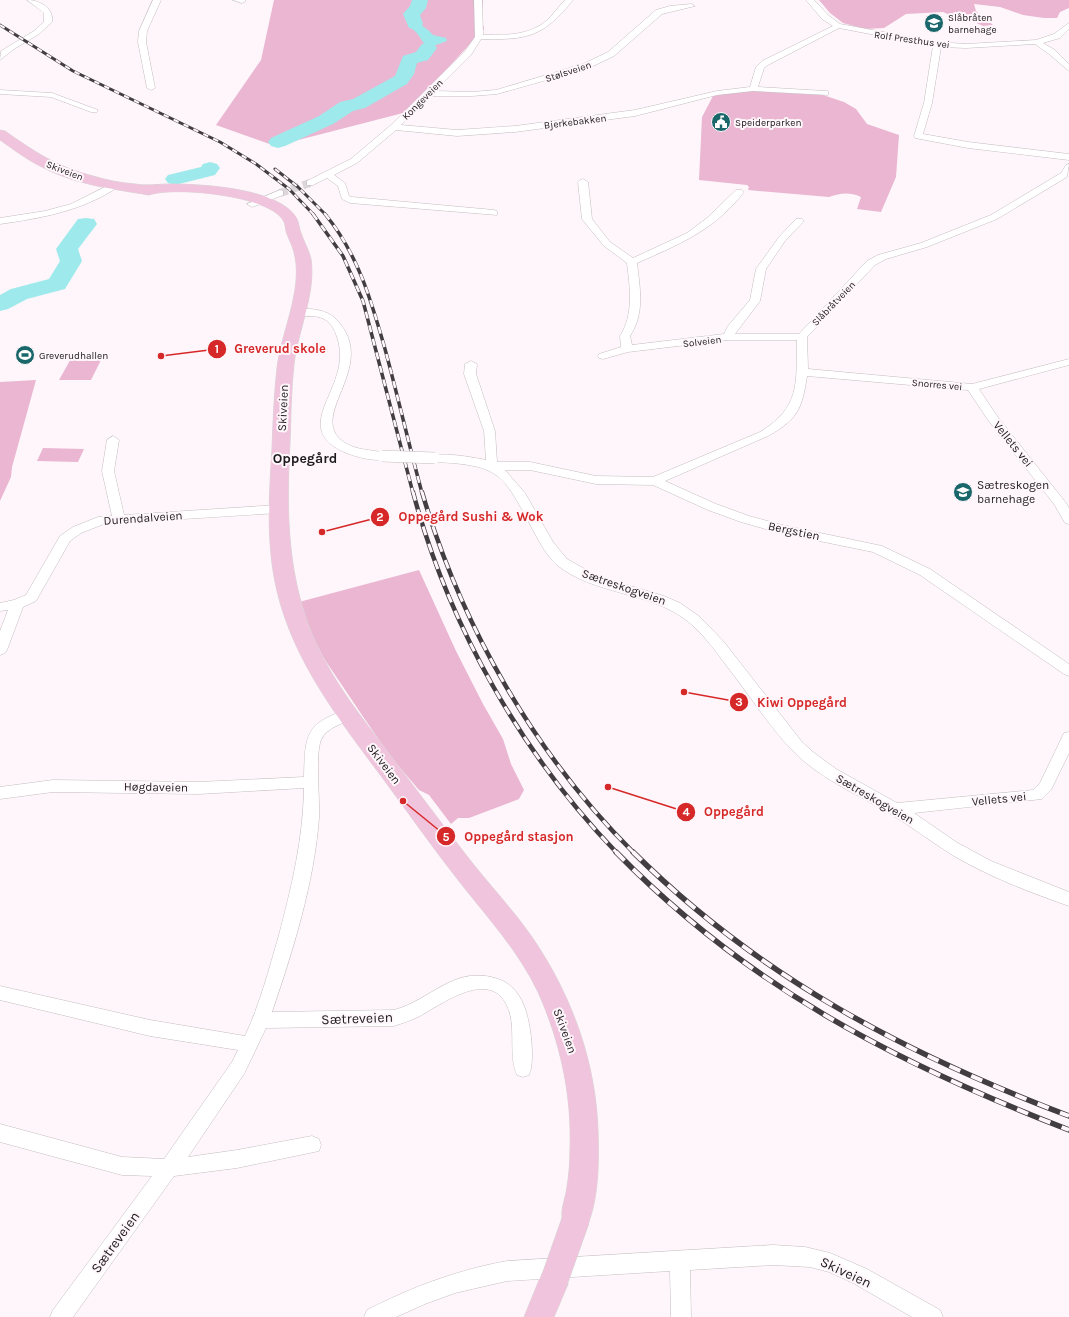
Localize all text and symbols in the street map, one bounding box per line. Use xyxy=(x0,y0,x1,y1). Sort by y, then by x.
school or university icon: Slåbråten barnehage xyxy=(923,12,945,34)
place label: Slåbråten barnehage xyxy=(948,12,997,36)
street label: Rolf Presthus vei xyxy=(873,29,951,51)
street label: Stølsveien xyxy=(544,59,593,85)
street label: Kongeveien xyxy=(400,77,446,123)
public building icon: Speiderparken xyxy=(710,111,732,133)
street label: Bjerkebakken xyxy=(543,112,607,132)
place label: Speiderparken xyxy=(735,117,801,129)
street label: Skiveien xyxy=(44,158,85,184)
street label: Slåbråtveien xyxy=(809,279,858,329)
street label: Solveien xyxy=(682,334,722,350)
callout: Greverud skole xyxy=(207,336,334,361)
text: Greverud skole xyxy=(234,341,326,356)
text: 1 xyxy=(215,342,219,356)
sports icon: Greverudhallen xyxy=(14,344,36,366)
place label: Greverudhallen xyxy=(39,350,108,362)
street label: Snorres vei xyxy=(911,377,963,393)
street label: Skiveien xyxy=(275,384,291,432)
street label: Vellets vei xyxy=(990,418,1036,470)
district label: Oppegård xyxy=(273,450,337,467)
place label: Sætreskogen barnehage xyxy=(977,478,1049,506)
school or university icon: Sætreskogen barnehage xyxy=(952,481,974,503)
callout: Oppegård Sushi & Wok xyxy=(370,504,551,529)
street label: Durendalveien xyxy=(103,508,183,528)
text: Oppegård Sushi & Wok xyxy=(399,509,544,524)
text: 2 xyxy=(376,510,384,524)
street label: Bergstien xyxy=(767,519,821,543)
street label: Sætreskogveien xyxy=(580,566,668,608)
callout: Kiwi Oppegård xyxy=(729,690,855,715)
text: 3 xyxy=(735,695,743,709)
text: Kiwi Oppegård xyxy=(757,695,847,710)
street label: Skiveien xyxy=(364,741,404,787)
street label: Sætreskogveien xyxy=(833,771,917,827)
street label: Høgdaveien xyxy=(124,779,188,795)
street label: Vellets vei xyxy=(971,789,1027,809)
callout: Oppegård xyxy=(676,799,771,824)
text: Oppegård xyxy=(704,804,764,819)
text: 4 xyxy=(682,805,690,819)
callout: Oppegård stasjon xyxy=(436,824,582,849)
text: Oppegård stasjon xyxy=(464,829,574,844)
text: 5 xyxy=(443,830,450,844)
street label: Skiveien xyxy=(550,1007,580,1055)
street label: Sætreveien xyxy=(321,1009,393,1028)
street label: Sætreveien xyxy=(87,1208,143,1276)
street label: Skiveien xyxy=(817,1253,874,1292)

